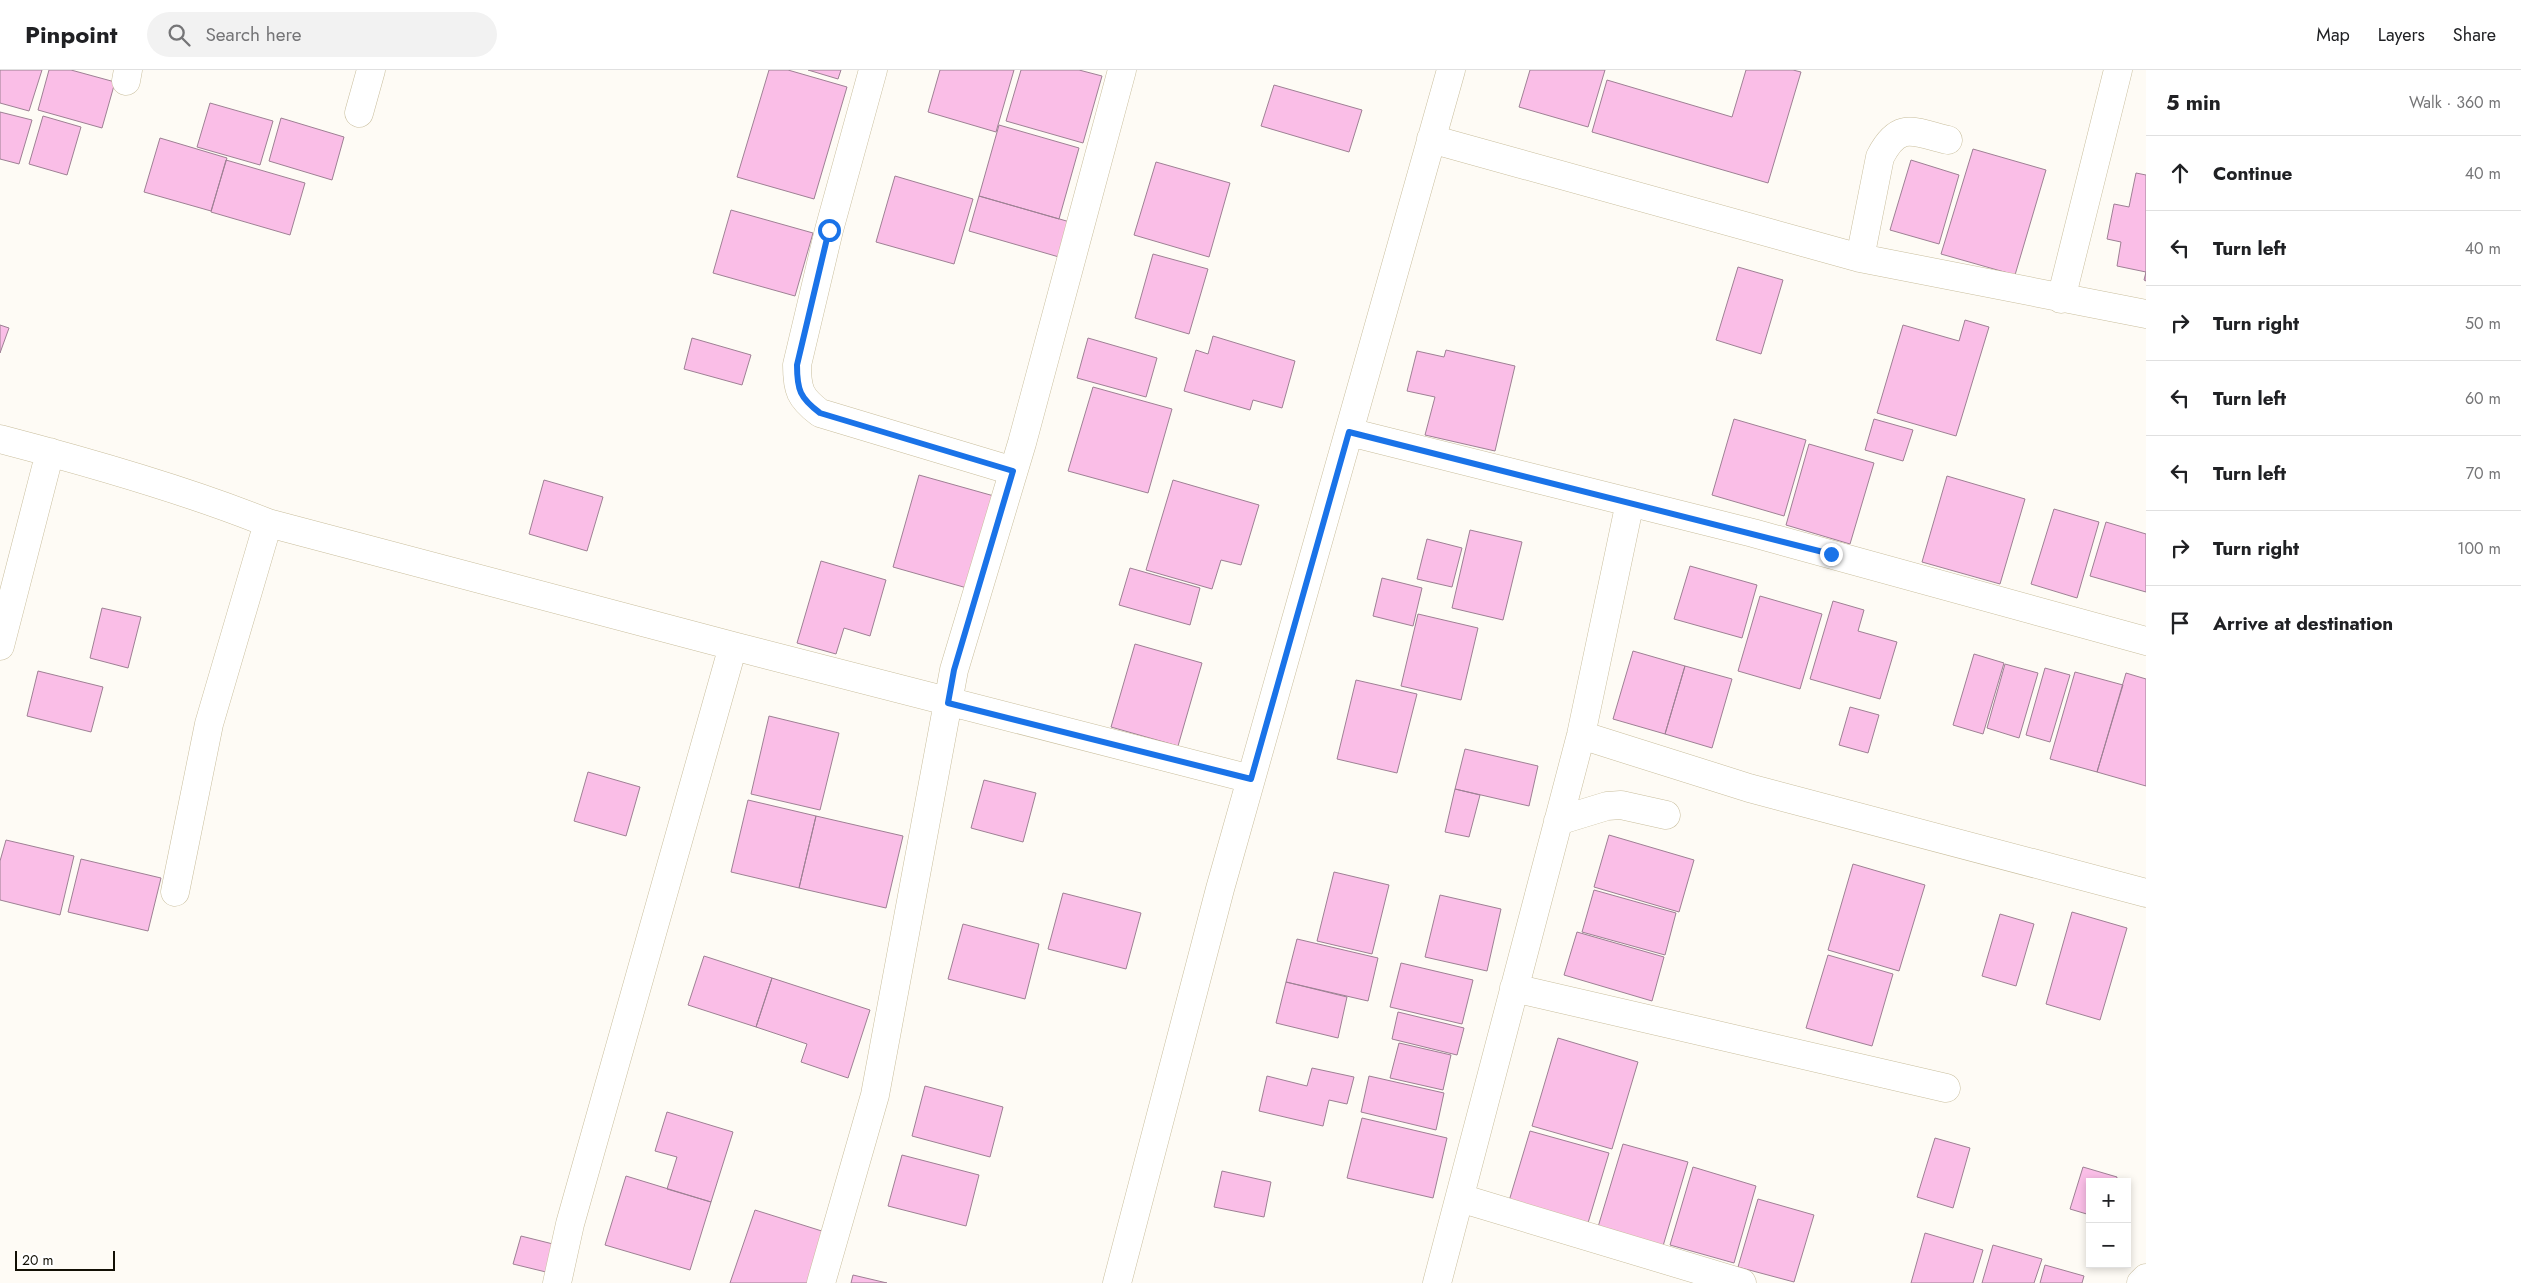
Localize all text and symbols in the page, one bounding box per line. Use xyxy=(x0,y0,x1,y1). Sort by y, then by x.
search box xyxy=(147,12,497,57)
text: Pinpoint xyxy=(25,17,117,52)
icon: search xyxy=(165,21,193,49)
text: Search here xyxy=(205,21,302,48)
text: Map xyxy=(2316,22,2350,48)
text: Layers xyxy=(2378,22,2425,48)
text: Share xyxy=(2453,22,2496,48)
text: 5 min xyxy=(2166,88,2221,118)
text: Walk · 360 m xyxy=(2409,91,2501,114)
icon: ahead xyxy=(2166,159,2194,187)
text: Continue xyxy=(2213,160,2292,187)
text: 40 m xyxy=(2465,162,2501,185)
route start xyxy=(818,219,841,242)
icon: left xyxy=(2166,234,2194,262)
text: Turn left xyxy=(2213,235,2286,262)
text: 40 m xyxy=(2465,237,2501,260)
icon: right xyxy=(2166,309,2194,337)
text: Turn right xyxy=(2213,310,2299,337)
text: 50 m xyxy=(2465,312,2501,335)
icon: left xyxy=(2166,384,2194,412)
text: Turn left xyxy=(2213,385,2286,412)
text: 60 m xyxy=(2465,387,2501,410)
icon: left xyxy=(2166,459,2194,487)
text: Turn left xyxy=(2213,460,2286,487)
text: 70 m xyxy=(2466,462,2501,485)
icon: right xyxy=(2166,534,2194,562)
text: Turn right xyxy=(2213,535,2299,562)
text: 100 m xyxy=(2457,537,2501,560)
route end xyxy=(1820,543,1843,566)
icon: arrive xyxy=(2166,609,2194,637)
text: Arrive at destination xyxy=(2213,610,2393,637)
map controls xyxy=(2086,1178,2131,1268)
button: + xyxy=(2086,1178,2131,1223)
button: − xyxy=(2086,1223,2131,1268)
scale bar xyxy=(15,1248,115,1271)
text: 20 m xyxy=(22,1250,54,1270)

